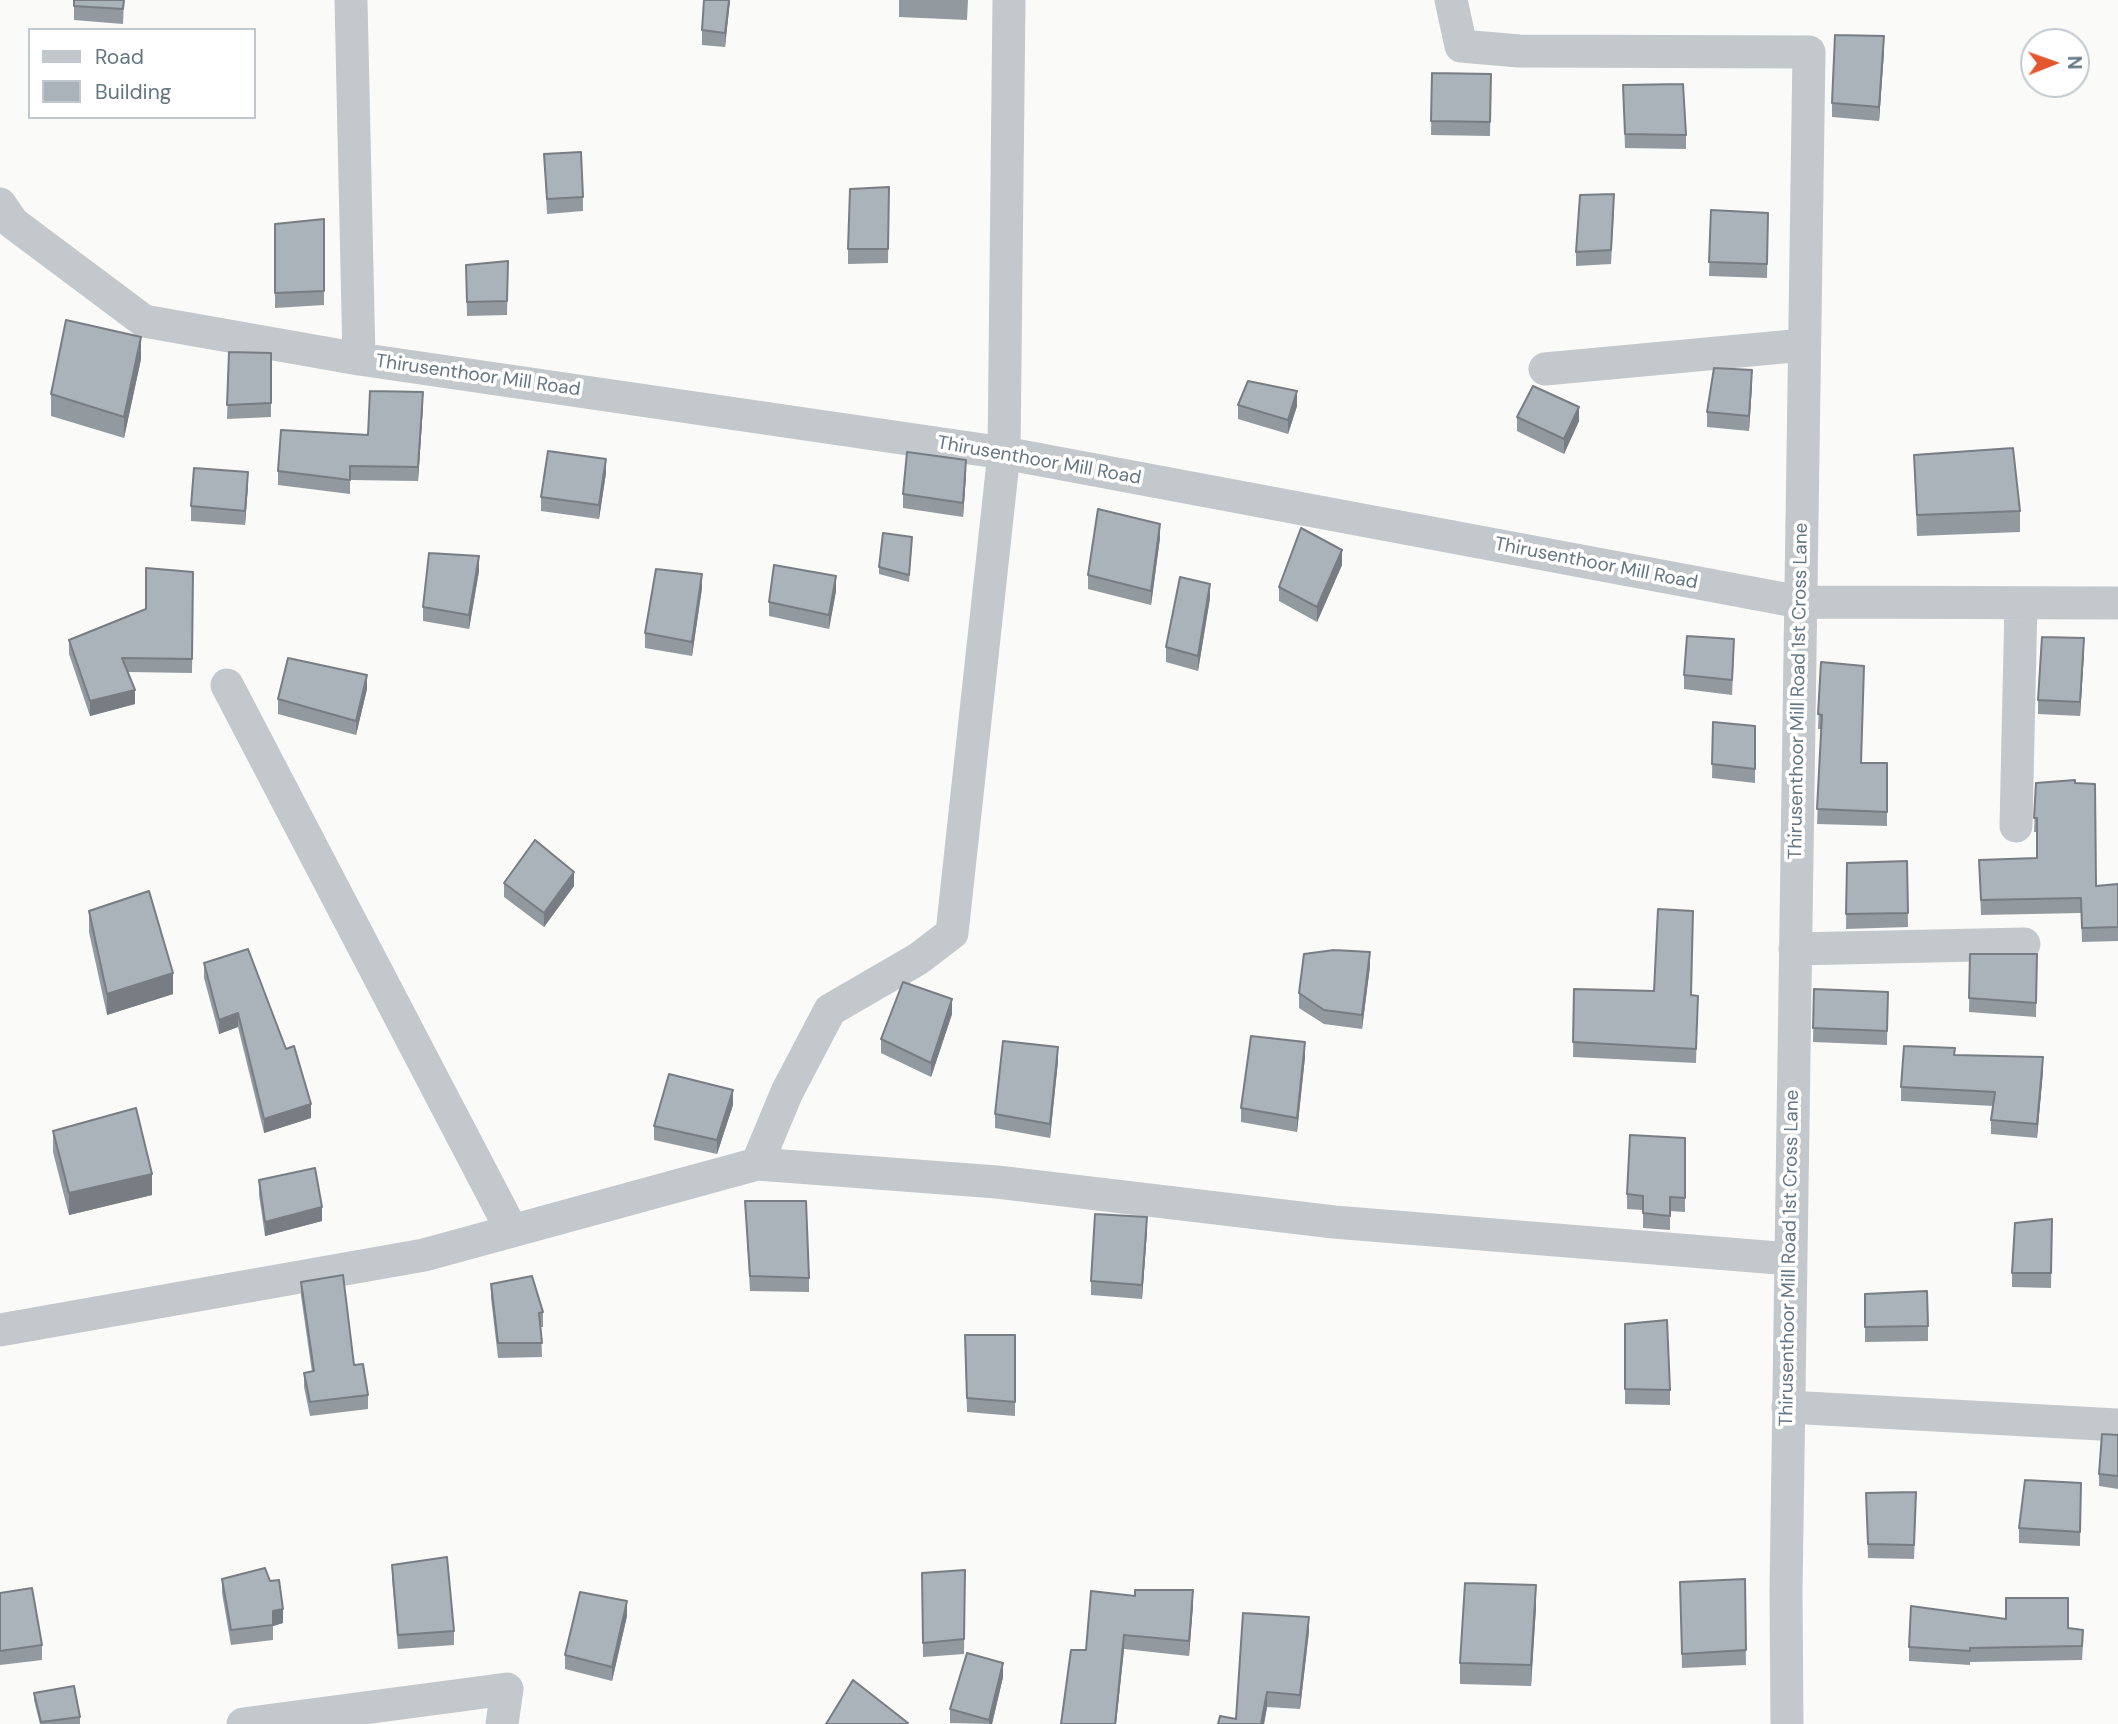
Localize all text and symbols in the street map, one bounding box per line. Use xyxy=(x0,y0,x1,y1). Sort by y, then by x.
legend xyxy=(28,28,256,119)
north arrow xyxy=(2020,28,2090,98)
text: Road xyxy=(95,43,144,71)
text: N xyxy=(2062,56,2087,70)
text: Building xyxy=(95,78,171,106)
street label: Thirusenthoor Mill Road xyxy=(374,350,582,402)
street label: Thirusenthoor Mill Road xyxy=(935,432,1143,490)
street label: Thirusenthoor Mill Road 1st Cross Lane xyxy=(1785,522,1813,860)
street label: Thirusenthoor Mill Road xyxy=(1492,533,1700,595)
street label: Thirusenthoor Mill Road 1st Cross Lane xyxy=(1776,1089,1804,1427)

